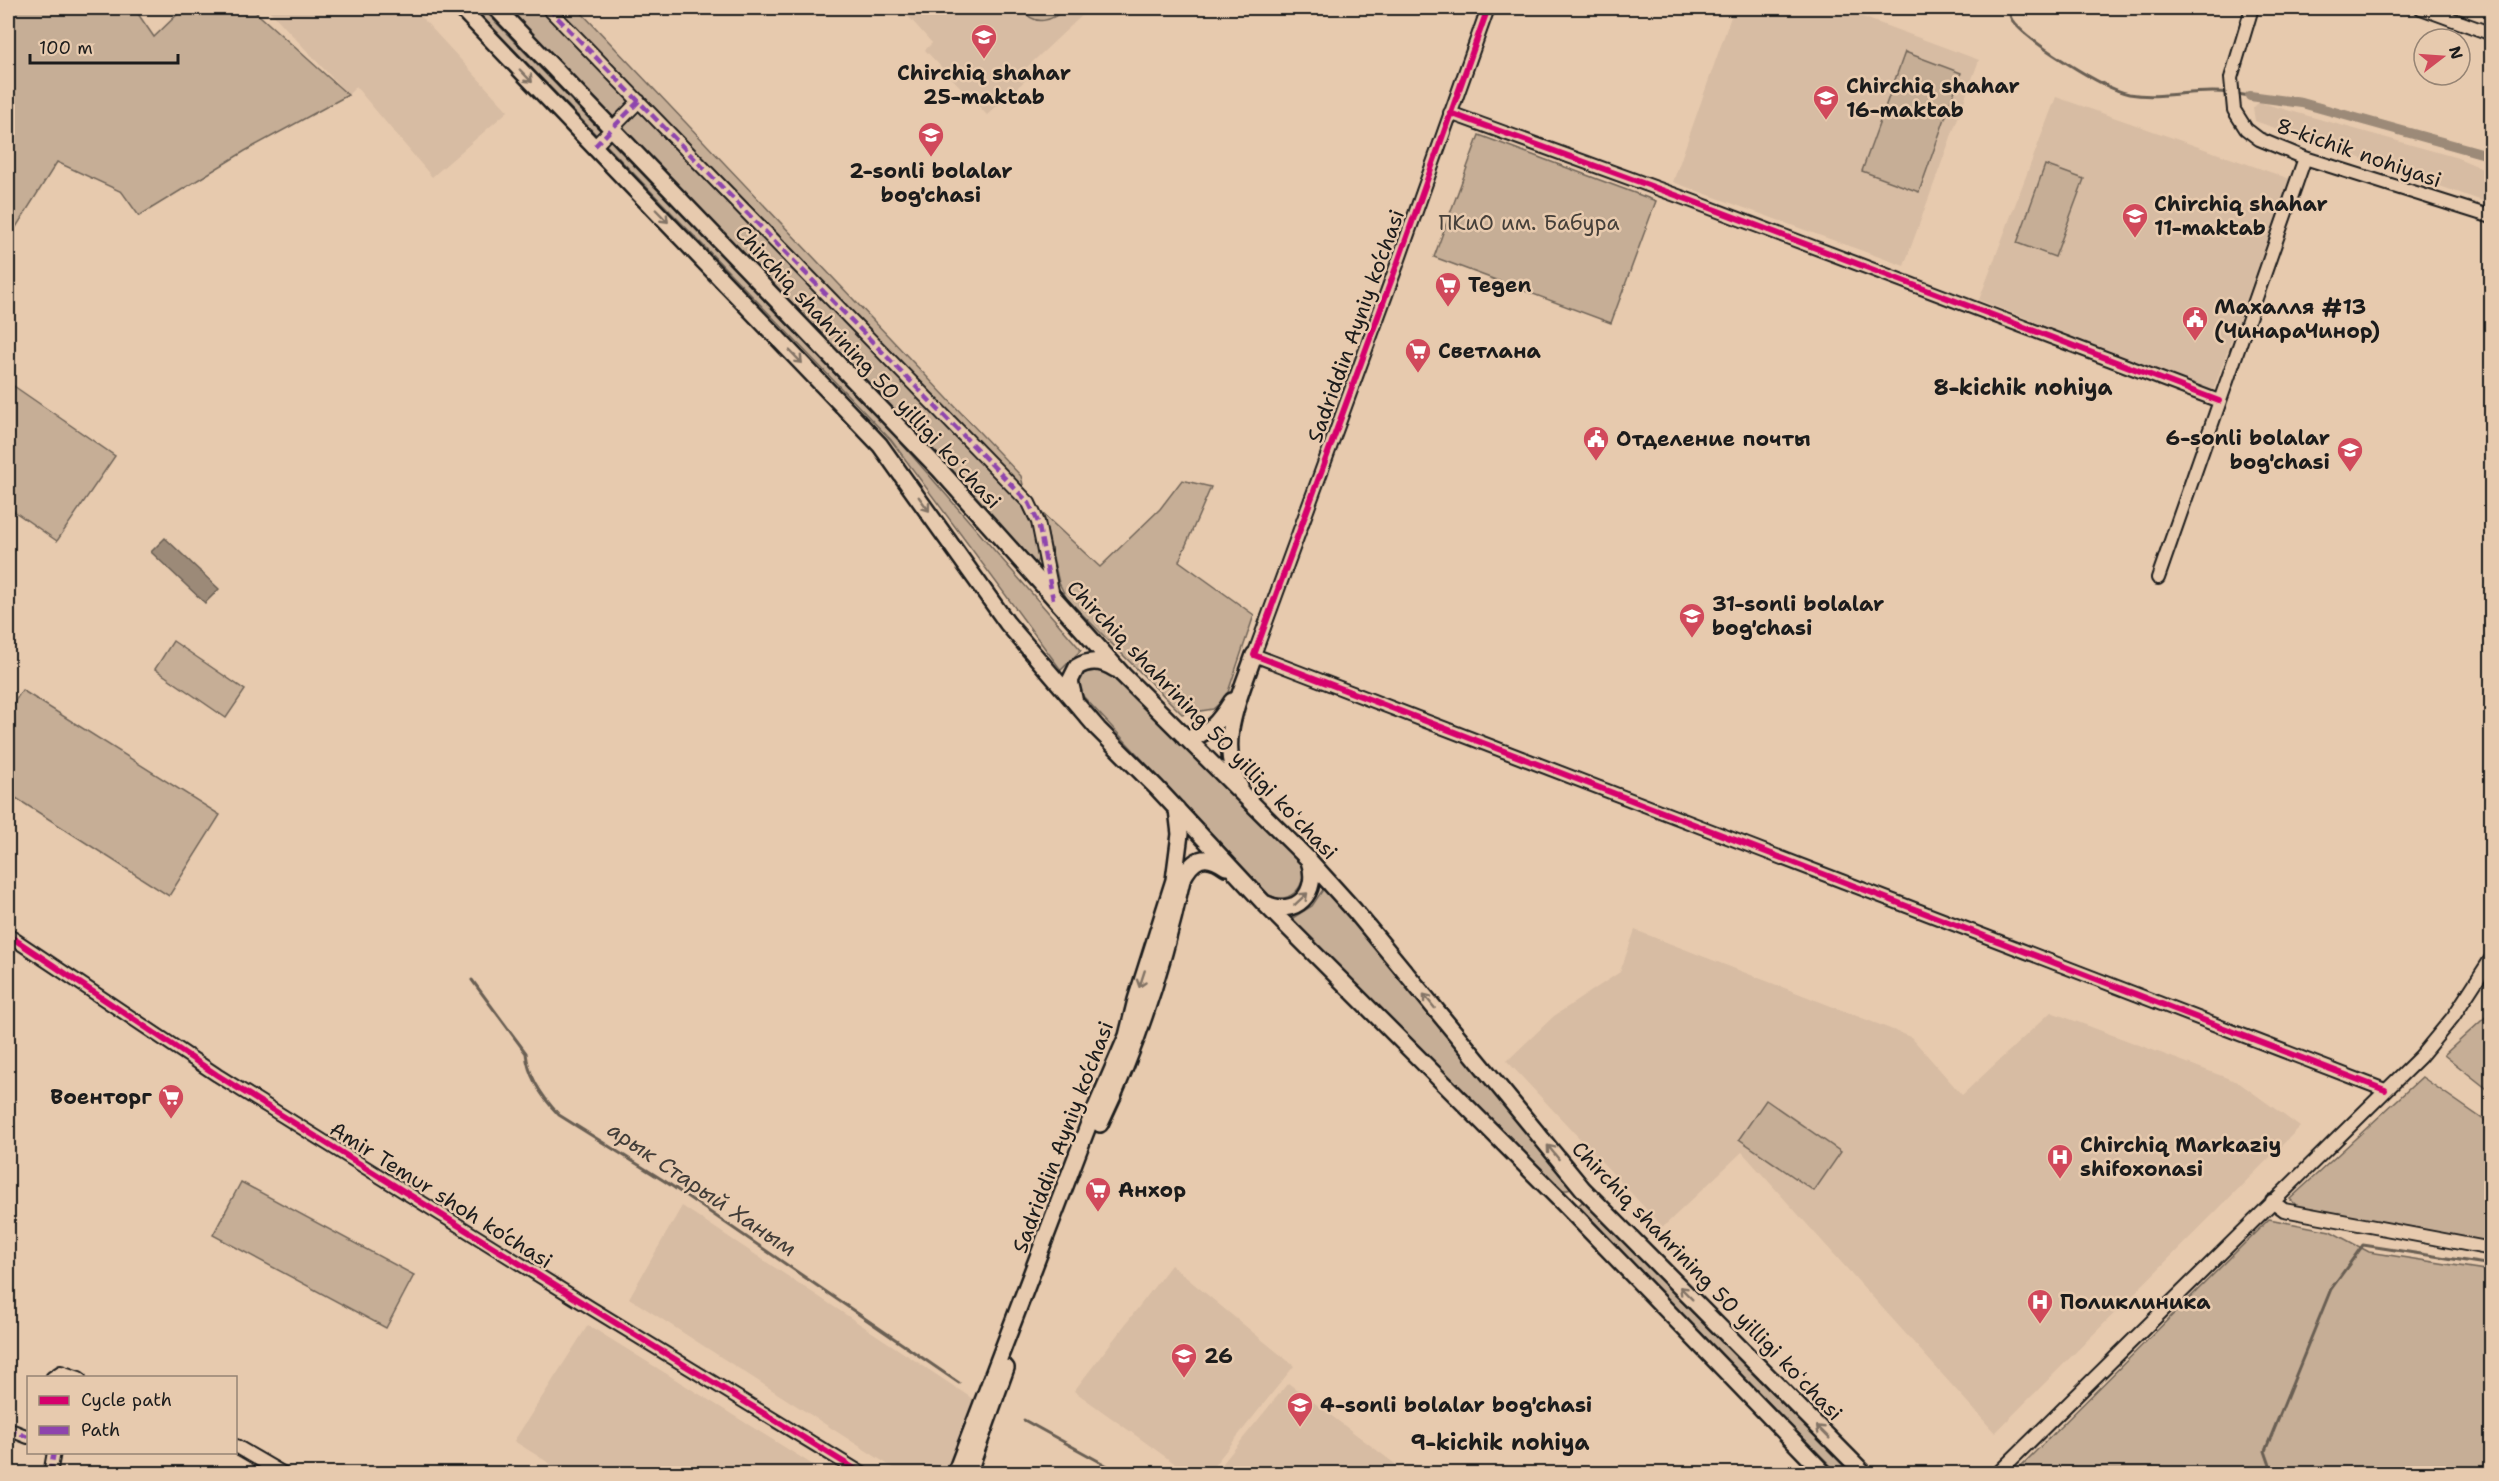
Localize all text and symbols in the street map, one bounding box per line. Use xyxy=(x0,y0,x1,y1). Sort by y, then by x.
school or university icon: Chirchiq shahar 25-maktab xyxy=(969,22,999,60)
scale bar xyxy=(30,27,178,65)
north arrow xyxy=(2412,27,2472,87)
text: 100 m xyxy=(39,36,93,60)
text: N xyxy=(2444,44,2468,62)
place label: Chirchiq shahar 25-maktab xyxy=(897,59,1071,111)
one-way arrow xyxy=(519,68,533,83)
place label: Chirchiq shahar 16-maktab xyxy=(1846,72,2020,124)
school or university icon: Chirchiq shahar 16-maktab xyxy=(1811,83,1841,121)
street label: 8-kichik nohiyasi xyxy=(2273,112,2445,194)
school or university icon: 2-sonli bolalar bog'chasi xyxy=(916,120,946,158)
place label: 2-sonli bolalar bog'chasi xyxy=(849,157,1013,209)
place label: Chirchiq shahar 11-maktab xyxy=(2154,190,2328,242)
school or university icon: Chirchiq shahar 11-maktab xyxy=(2120,201,2150,239)
street label: Sadriddin Ayniy ko‘chasi xyxy=(1301,206,1411,446)
one-way arrow xyxy=(655,208,669,223)
park label: ПКиО им. Бабура xyxy=(1438,209,1620,237)
street label: Chirchiq shahrining 50 yilligi koʻchasi xyxy=(729,219,1007,515)
supermarket icon: Tegen xyxy=(1433,270,1463,308)
place label: Tegen xyxy=(1468,271,1532,299)
place label: Махалля #13 (ЧинараЧинор) xyxy=(2214,293,2380,345)
public building icon: Махалля #13 (ЧинараЧинор) xyxy=(2180,304,2210,342)
supermarket icon: Светлана xyxy=(1403,336,1433,374)
place label: Светлана xyxy=(1438,337,1542,365)
one-way arrow xyxy=(789,349,803,364)
district label: 8-kichik nohiya xyxy=(1933,373,2113,402)
public building icon: Отделение почты xyxy=(1581,424,1611,462)
place label: 6-sonli bolalar bog'chasi xyxy=(2165,424,2330,476)
place label: Отделение почты xyxy=(1616,425,1811,453)
school or university icon: 6-sonli bolalar bog'chasi xyxy=(2335,435,2365,473)
one-way arrow xyxy=(917,496,930,512)
street label: Chirchiq shahrining 50 yilligi koʻchasi xyxy=(1060,574,1344,866)
place label: 31-sonli bolalar bog'chasi xyxy=(1712,590,1884,642)
school or university icon: 31-sonli bolalar bog'chasi xyxy=(1677,601,1707,639)
one-way arrow xyxy=(1293,892,1308,906)
one-way arrow xyxy=(1136,969,1147,988)
one-way arrow xyxy=(1422,994,1436,1009)
street label: Sadriddin Ayniy ko‘chasi xyxy=(1006,1017,1120,1257)
supermarket icon: Военторг xyxy=(156,1082,186,1120)
place label: Военторг xyxy=(50,1083,152,1111)
street label: Amir Temur shoh ko‘chasi xyxy=(324,1115,558,1275)
water label: арык Старый Ханым xyxy=(602,1115,802,1263)
place label: Chirchiq Markaziy shifoxonasi xyxy=(2080,1131,2281,1183)
street label: Chirchiq shahrining 50 yilligi koʻchasi xyxy=(1565,1135,1849,1427)
hospital icon: Chirchiq Markaziy shifoxonasi xyxy=(2045,1142,2075,1180)
one-way arrow xyxy=(1546,1144,1559,1160)
supermarket icon: Анхор xyxy=(1083,1175,1113,1213)
place label: Анхор xyxy=(1118,1176,1186,1204)
one-way arrow xyxy=(1679,1286,1694,1301)
hospital icon: Поликлиника xyxy=(2025,1287,2055,1325)
place label: Поликлиника xyxy=(2060,1288,2211,1316)
school or university icon: 26 xyxy=(1169,1341,1199,1379)
place label: 26 xyxy=(1204,1342,1233,1370)
legend xyxy=(27,1376,237,1454)
text: Cycle path xyxy=(81,1388,172,1412)
school or university icon: 4-sonli bolalar bog'chasi xyxy=(1285,1390,1315,1428)
place label: 4-sonli bolalar bog'chasi xyxy=(1320,1391,1592,1419)
text: Path xyxy=(81,1418,120,1442)
one-way arrow xyxy=(1816,1424,1831,1439)
district label: 9-kichik nohiya xyxy=(1411,1428,1589,1457)

